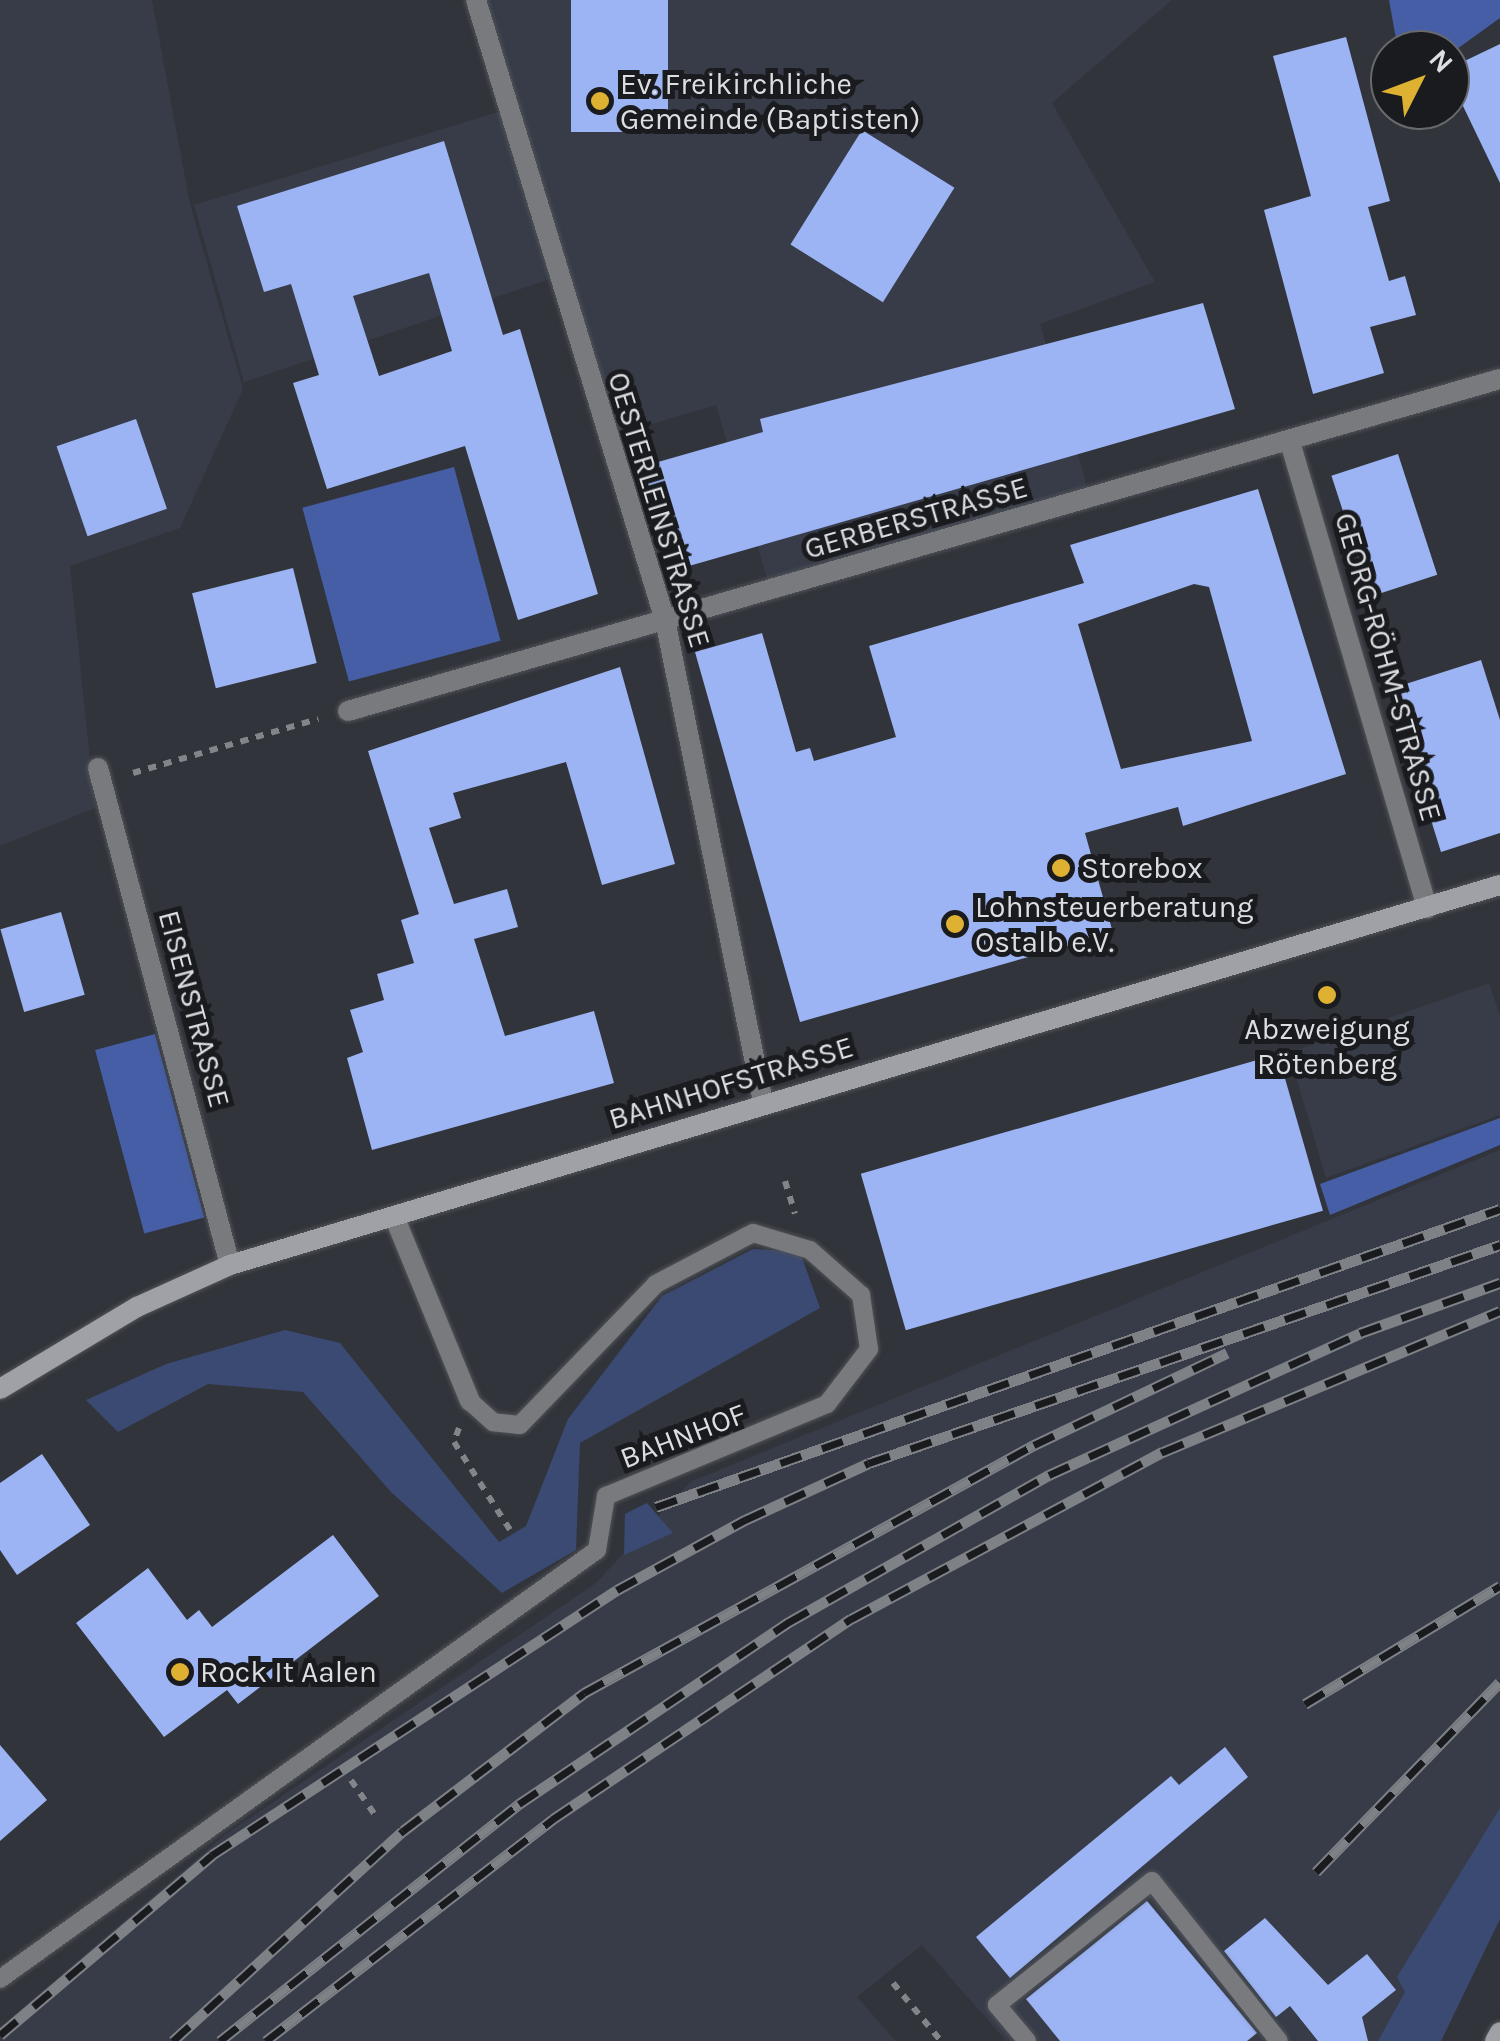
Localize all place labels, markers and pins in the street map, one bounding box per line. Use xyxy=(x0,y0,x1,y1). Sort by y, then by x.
place label: Ev. Freikirchliche Gemeinde (Baptisten) xyxy=(620,66,920,136)
marker: Ev. Freikirchliche Gemeinde (Baptisten) xyxy=(589,90,611,112)
place label: Storebox xyxy=(1081,850,1203,886)
marker: Storebox xyxy=(1050,857,1072,879)
place label: Lohnsteuerberatung Ostalb e.V. xyxy=(975,889,1254,960)
marker: Lohnsteuerberatung Ostalb e.V. xyxy=(944,913,966,935)
marker: Abzweigung Rötenberg xyxy=(1316,984,1338,1006)
place label: Abzweigung Rötenberg xyxy=(1244,1011,1410,1082)
place label: Rock It Aalen xyxy=(200,1654,377,1690)
marker: Rock It Aalen xyxy=(169,1661,191,1683)

